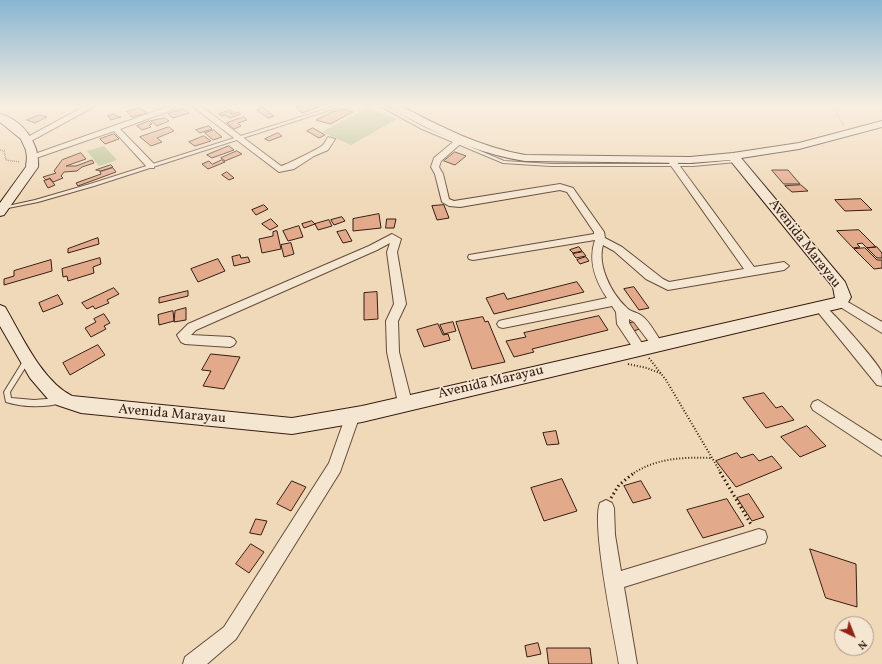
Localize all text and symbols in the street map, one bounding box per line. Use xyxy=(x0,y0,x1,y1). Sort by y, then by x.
street label: Avenida Marayau xyxy=(764,196,844,292)
street label: Avenida Marayau xyxy=(436,363,546,403)
street label: Avenida Marayau xyxy=(117,402,227,428)
north arrow xyxy=(834,616,874,656)
text: N xyxy=(854,636,870,653)

